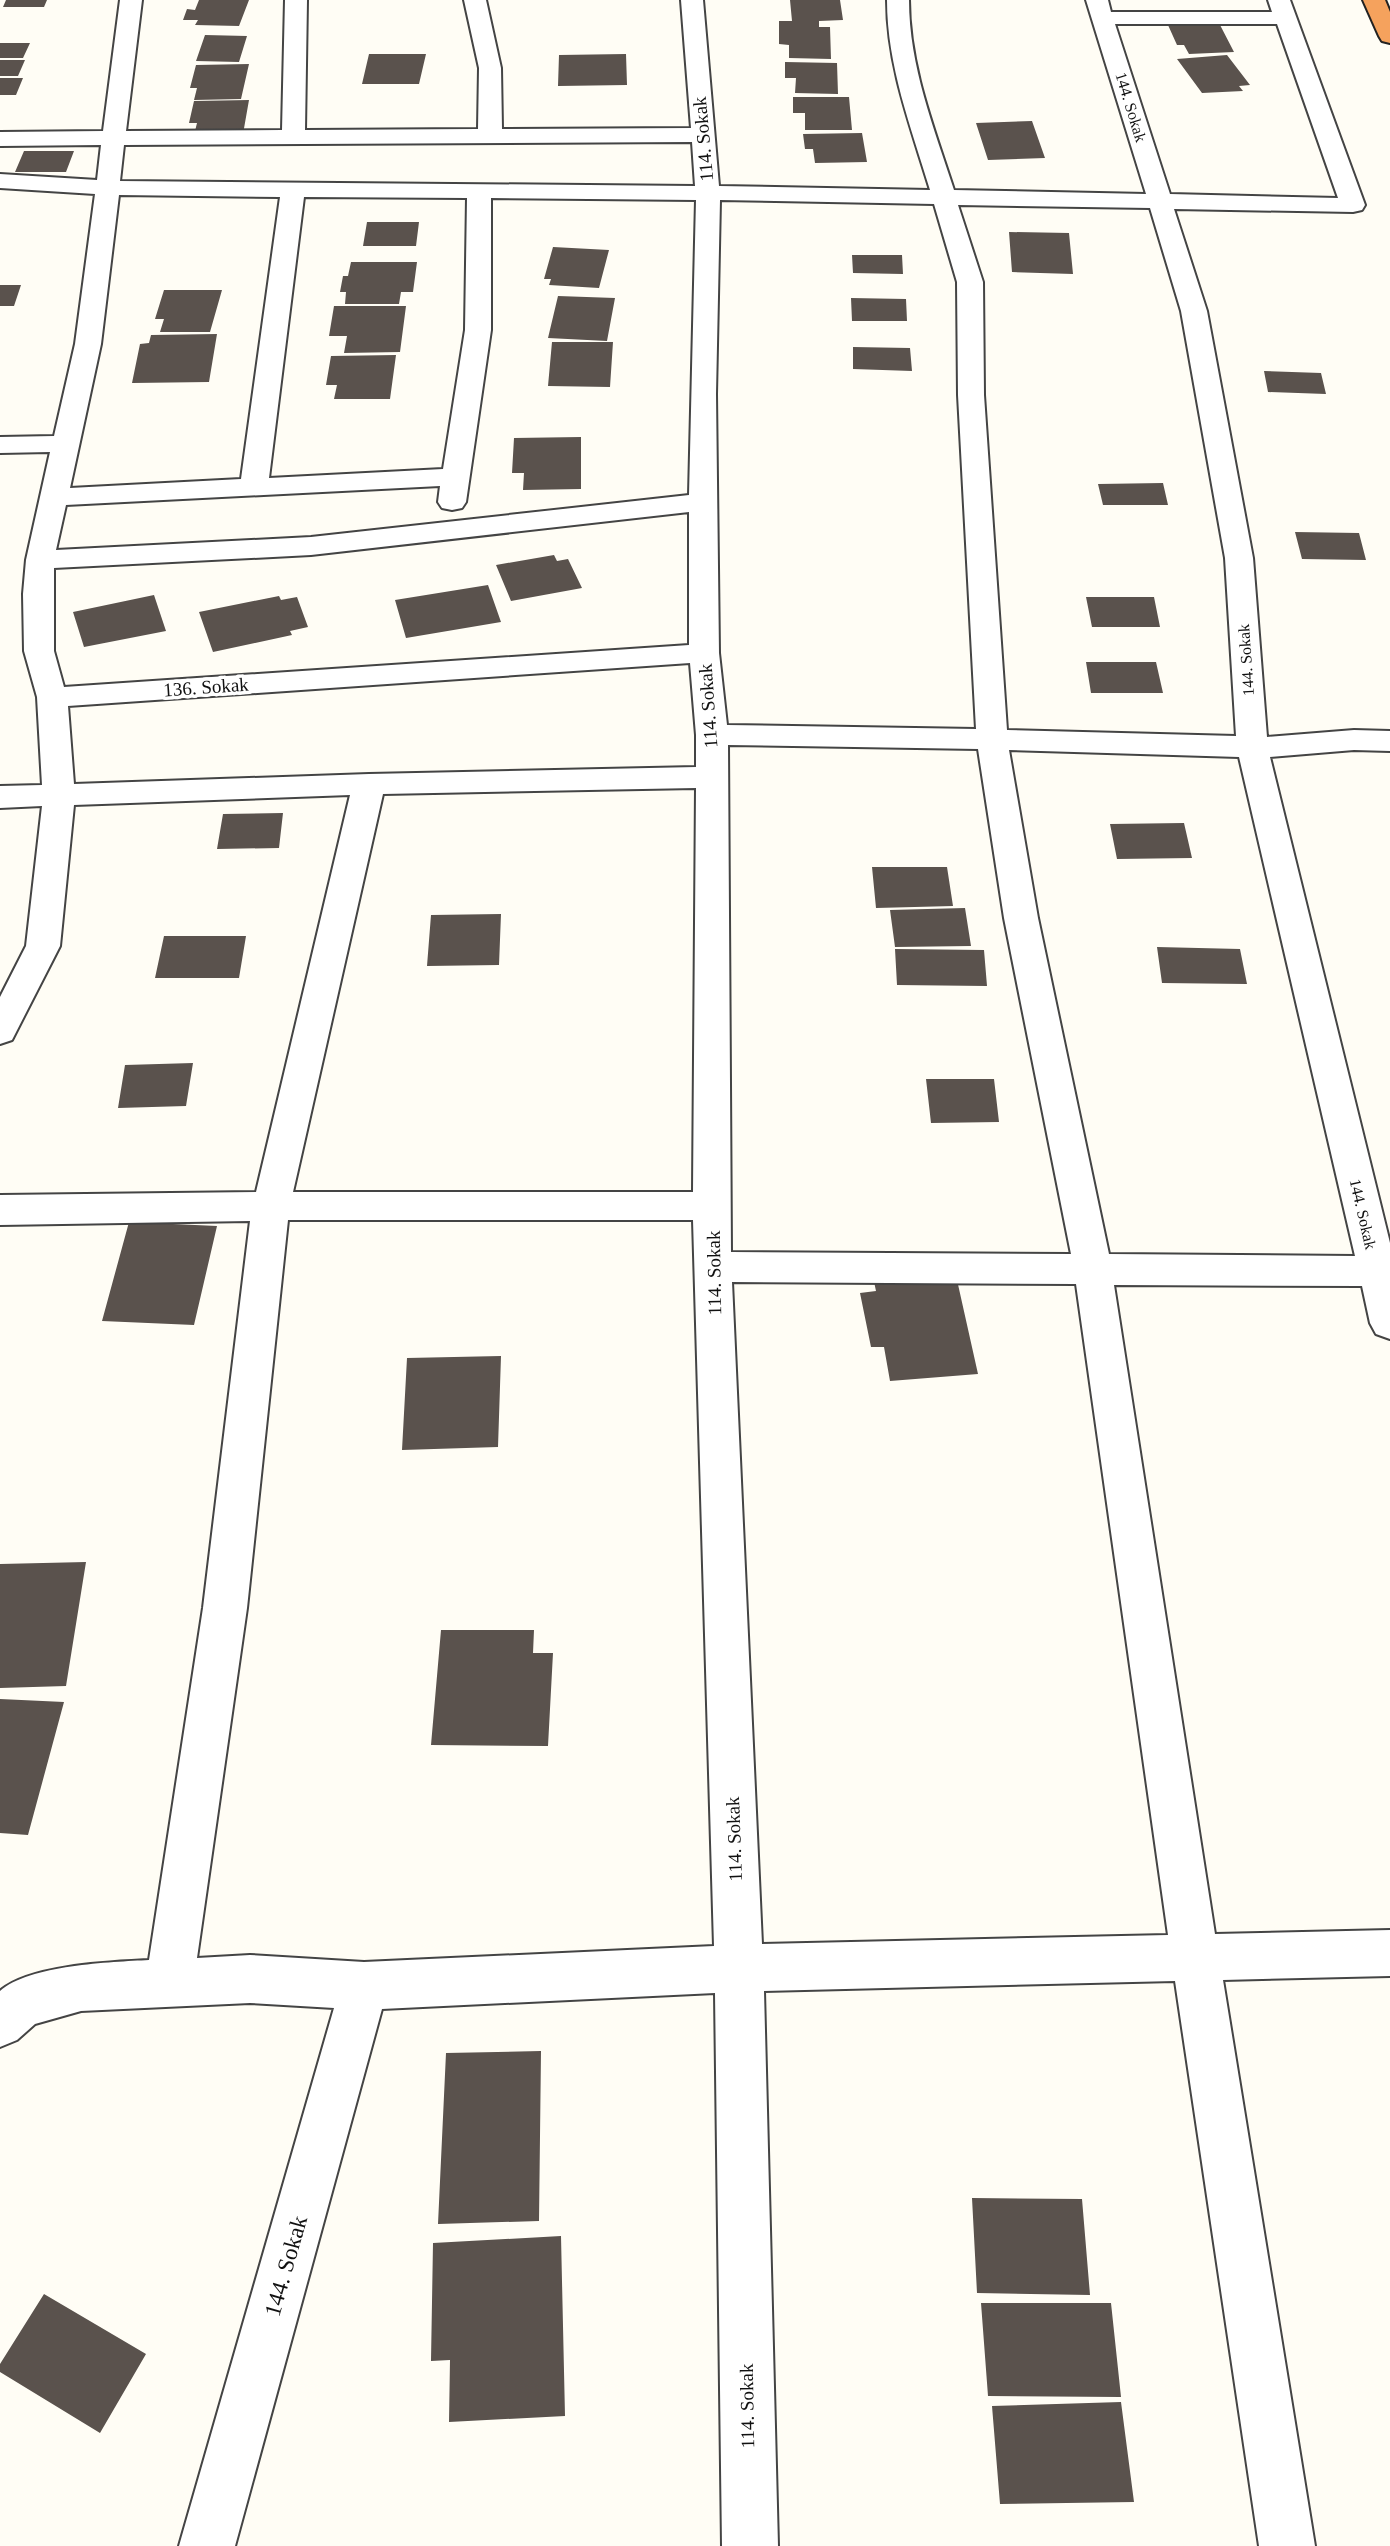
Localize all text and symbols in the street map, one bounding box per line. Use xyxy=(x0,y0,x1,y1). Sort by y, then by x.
street label: 144. Sokak xyxy=(1112,70,1150,144)
street label: 114. Sokak xyxy=(689,95,717,182)
street label: 144. Sokak xyxy=(1235,623,1257,697)
street label: 114. Sokak xyxy=(695,662,721,749)
street label: 136. Sokak xyxy=(163,674,250,700)
street label: 144. Sokak xyxy=(1347,1177,1379,1251)
street label: 114. Sokak xyxy=(703,1230,725,1316)
street label: 114. Sokak xyxy=(722,1796,746,1882)
street label: 144. Sokak xyxy=(260,2212,312,2319)
street label: 114. Sokak xyxy=(736,2363,758,2449)

